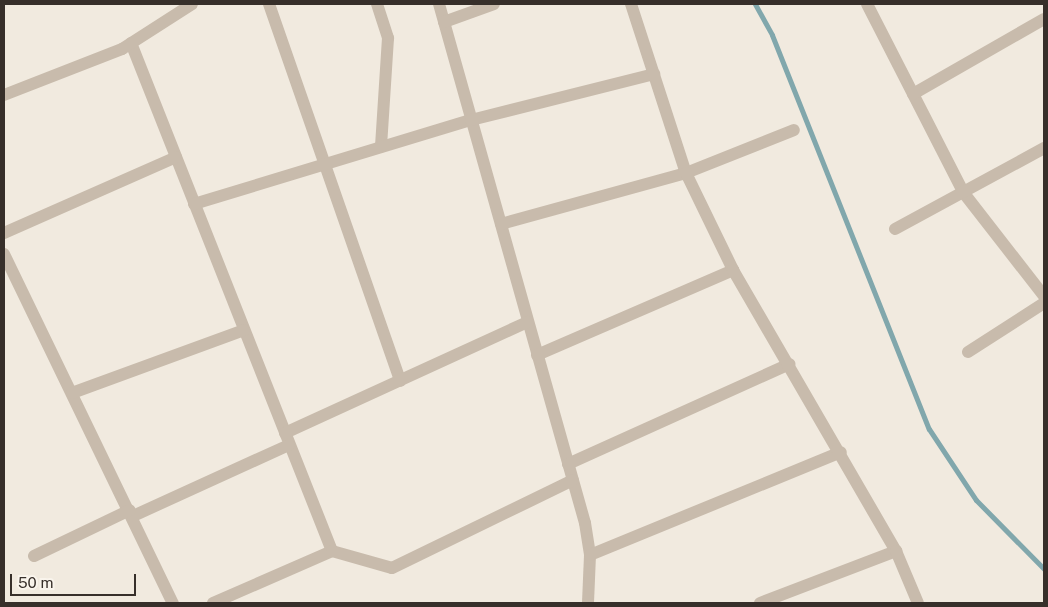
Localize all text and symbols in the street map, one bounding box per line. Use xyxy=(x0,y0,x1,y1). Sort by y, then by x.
scale bar xyxy=(12,564,139,596)
text: 50 m xyxy=(18,574,53,591)

